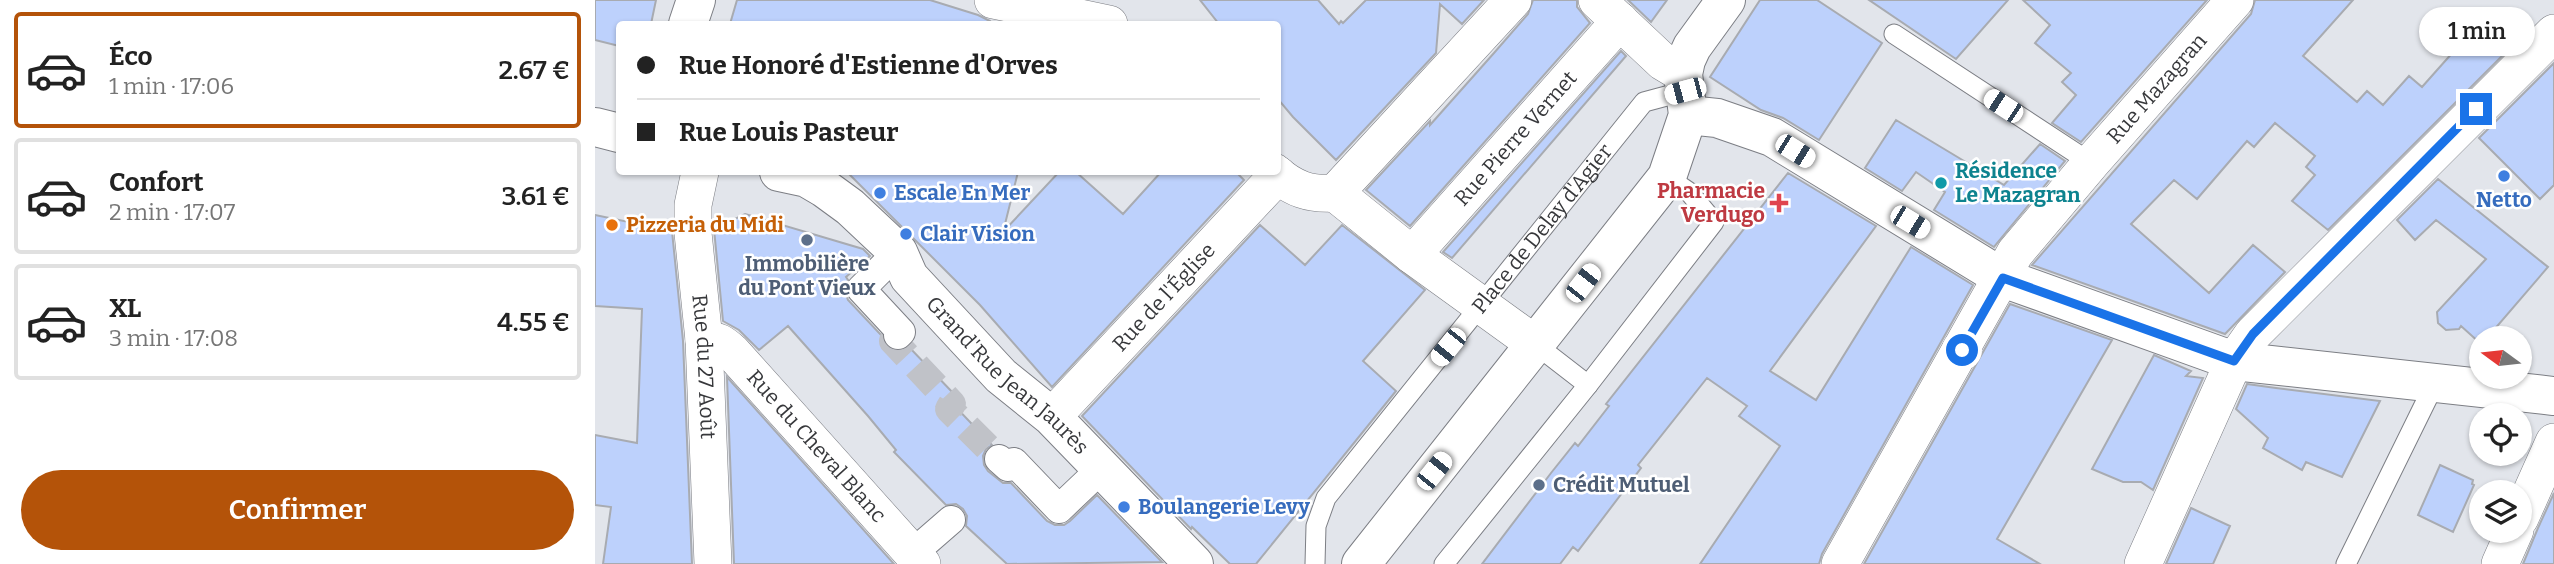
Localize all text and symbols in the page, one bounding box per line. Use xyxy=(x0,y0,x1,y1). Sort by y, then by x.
callout: 1 min xyxy=(2418,7,2534,56)
text: 1 min xyxy=(2448,17,2506,45)
street label: Rue Mazagran xyxy=(2101,28,2212,149)
icon: car xyxy=(25,39,88,102)
text: Éco xyxy=(109,41,152,72)
text: Rue Honoré d'Estienne d'Orves xyxy=(679,50,1058,81)
text: 2.67 € xyxy=(498,55,570,86)
street label: Rue Pierre Vernet xyxy=(1449,65,1583,211)
text: 1 min · 17:06 xyxy=(109,72,234,100)
car xyxy=(1662,75,1709,107)
car xyxy=(1980,86,2027,126)
route end xyxy=(2460,93,2492,125)
text: Rue Louis Pasteur xyxy=(679,117,898,148)
car xyxy=(1772,131,1819,171)
street label: Place de Delay d'Agier xyxy=(1466,139,1618,319)
place label: Résidence Le Mazagran xyxy=(1955,158,2081,208)
icon: car xyxy=(25,165,88,228)
text: Confort xyxy=(109,167,204,198)
marker: Netto xyxy=(2496,168,2512,184)
marker: Résidence Le Mazagran xyxy=(1933,175,1949,191)
place label: Pharmacie Verdugo xyxy=(1657,178,1765,228)
place label: Escale En Mer xyxy=(894,180,1030,206)
text: 3.61 € xyxy=(502,181,570,212)
marker: Escale En Mer xyxy=(872,185,888,201)
place label: Netto xyxy=(2476,187,2532,213)
marker: Pharmacie Verdugo xyxy=(1771,195,1787,211)
text: 2 min · 17:07 xyxy=(109,198,235,226)
car xyxy=(1887,202,1934,242)
place label: Pizzeria du Midi xyxy=(626,212,784,238)
marker: Pizzeria du Midi xyxy=(604,217,620,233)
place label: Clair Vision xyxy=(920,221,1035,247)
marker: Clair Vision xyxy=(898,226,914,242)
marker: Immobilière du Pont Vieux xyxy=(799,232,815,248)
street label: Rue de l'Église xyxy=(1107,238,1221,357)
place label: Immobilière du Pont Vieux xyxy=(738,251,876,301)
car xyxy=(1562,260,1605,306)
icon: car xyxy=(25,291,88,354)
street label: Grand'Rue Jean Jaurès xyxy=(921,291,1094,460)
text: XL xyxy=(109,293,141,324)
street label: Rue du 27 Août xyxy=(686,293,721,440)
text: 4.55 € xyxy=(497,307,570,338)
text: 3 min · 17:08 xyxy=(109,324,238,352)
car xyxy=(1427,324,1470,370)
north arrow xyxy=(2469,326,2532,388)
map controls xyxy=(2469,326,2532,543)
route start xyxy=(1946,334,1978,366)
street label: Rue du Cheval Blanc xyxy=(741,365,892,528)
button: locate xyxy=(2469,403,2532,466)
car xyxy=(1413,448,1456,494)
button: Confirmer xyxy=(21,470,574,550)
place label: Crédit Mutuel xyxy=(1553,472,1690,498)
marker: Crédit Mutuel xyxy=(1531,477,1547,493)
button: layers xyxy=(2469,480,2532,543)
place label: Boulangerie Levy xyxy=(1138,494,1310,520)
marker: Boulangerie Levy xyxy=(1116,499,1132,515)

